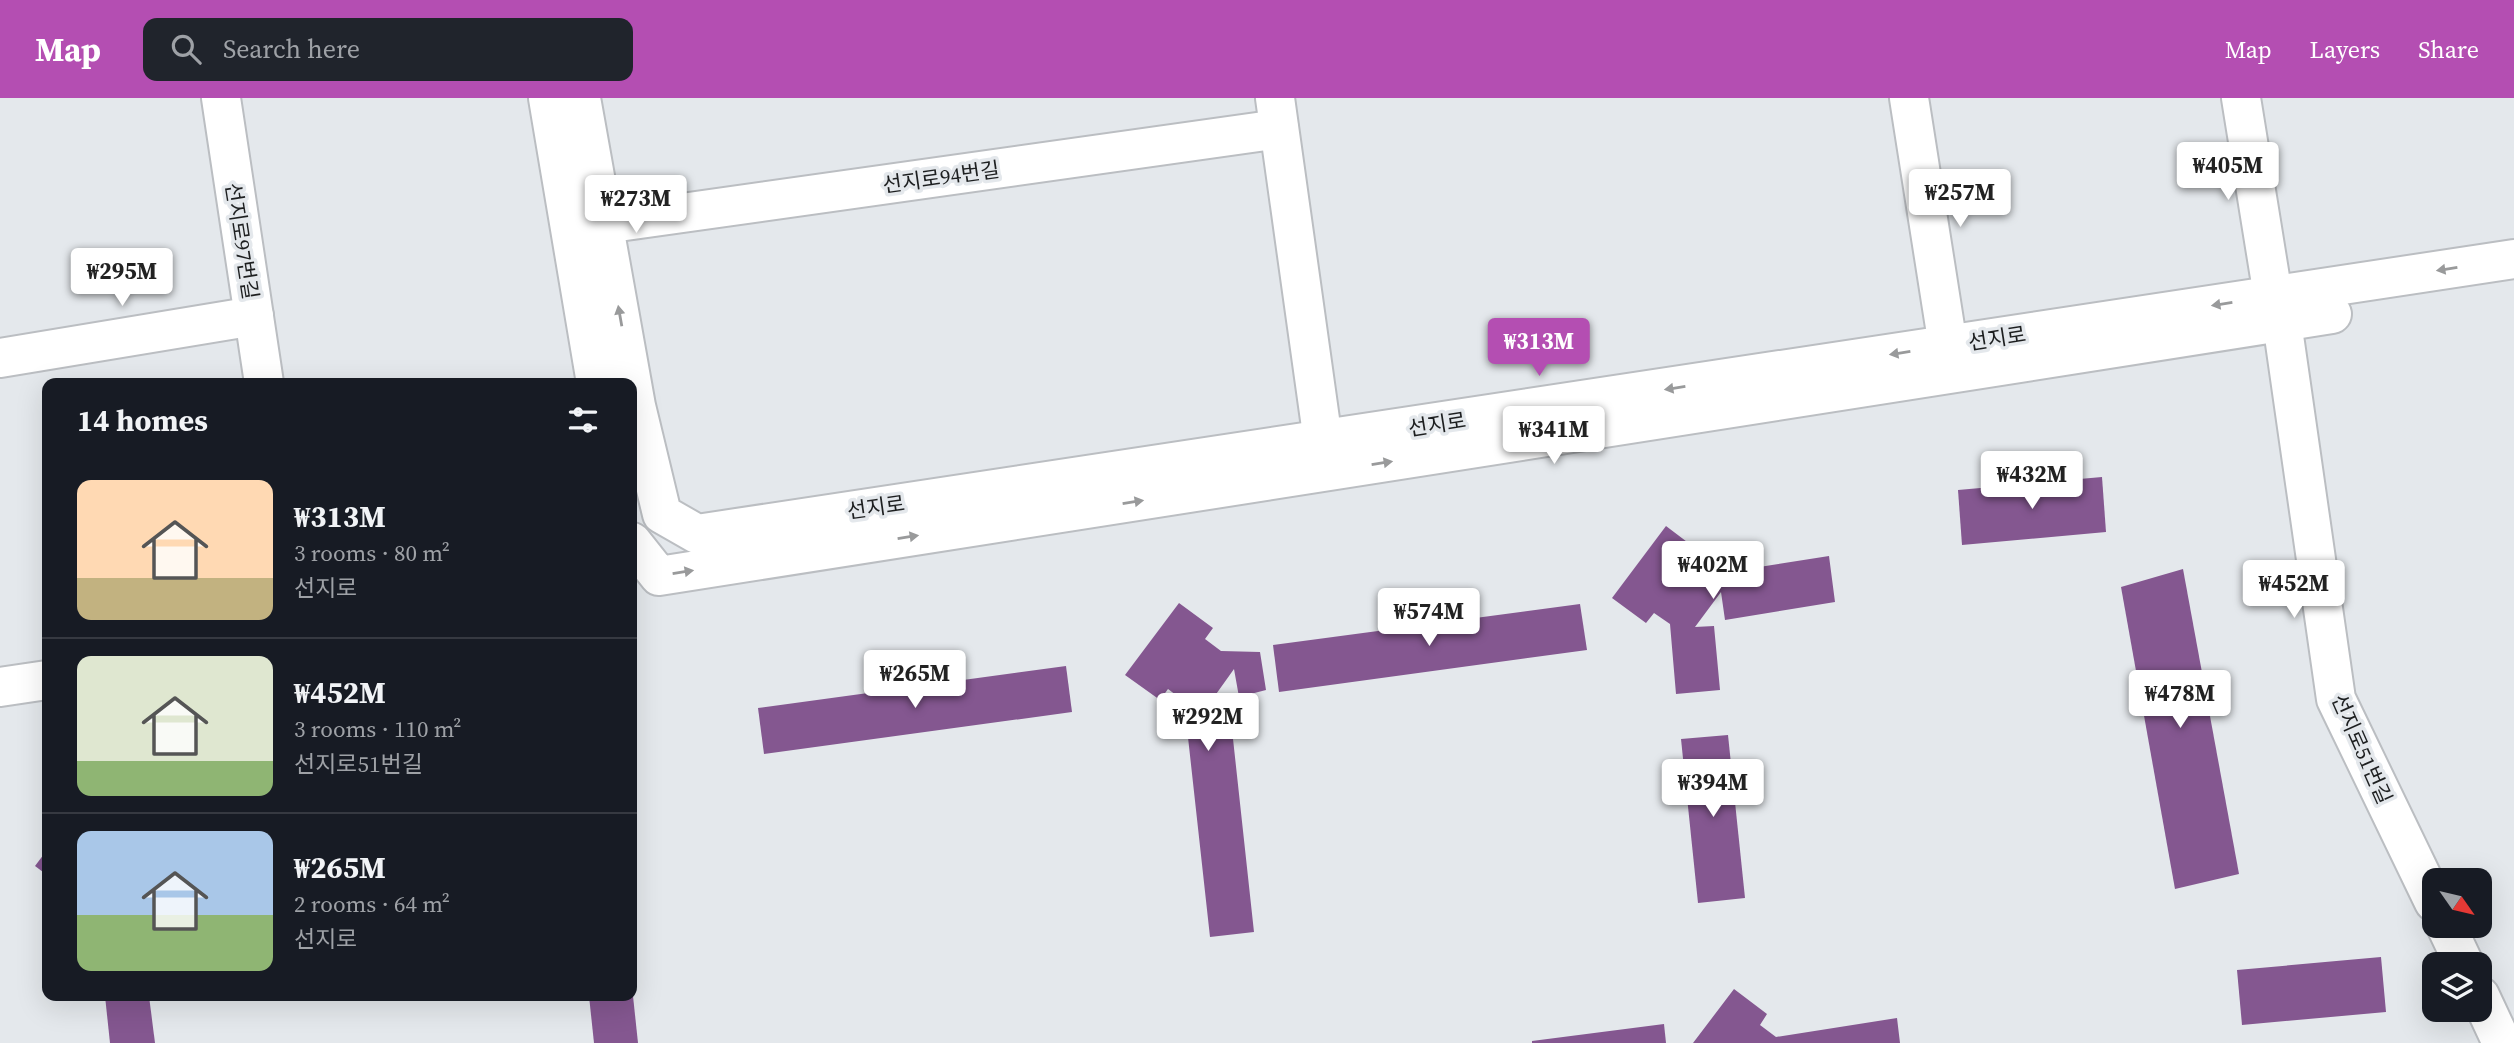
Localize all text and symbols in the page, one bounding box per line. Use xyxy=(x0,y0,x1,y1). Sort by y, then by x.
search box xyxy=(143,18,633,81)
text: Map xyxy=(35,27,101,72)
icon: search xyxy=(167,30,205,68)
text: Search here xyxy=(223,31,360,67)
text: Map xyxy=(2225,33,2272,66)
text: Layers xyxy=(2310,33,2380,66)
text: Share xyxy=(2418,33,2479,66)
pin: ₩405M xyxy=(2179,142,2277,202)
text: ₩405M xyxy=(2193,149,2263,181)
street label: 선지로94번길 xyxy=(881,154,1001,200)
pin: ₩257M xyxy=(1911,170,2009,229)
pin: ₩273M xyxy=(587,176,685,235)
text: ₩257M xyxy=(1925,176,1995,208)
street label: 선지로97번길 xyxy=(218,181,266,301)
text: ₩273M xyxy=(601,182,671,214)
pin: ₩295M xyxy=(73,248,171,308)
text: ₩295M xyxy=(87,255,157,287)
one-way arrow xyxy=(2435,264,2457,275)
one-way arrow xyxy=(2211,298,2233,309)
one-way arrow xyxy=(614,305,625,327)
pin: ₩313M xyxy=(1490,318,1588,378)
street label: 선지로 xyxy=(1966,319,2028,357)
text: ₩313M xyxy=(1504,325,1574,357)
one-way arrow xyxy=(1889,348,1911,359)
one-way arrow xyxy=(1664,382,1686,393)
text: 14 homes xyxy=(77,400,208,441)
icon: filters xyxy=(564,401,602,439)
street label: 선지로 xyxy=(1406,405,1468,443)
pin: ₩341M xyxy=(1505,406,1603,466)
text: ₩341M xyxy=(1519,413,1589,445)
pin: ₩432M xyxy=(1983,452,2081,511)
one-way arrow xyxy=(1371,457,1393,468)
text: ₩432M xyxy=(1997,458,2067,490)
street label: 선지로 xyxy=(845,489,907,525)
text: ₩313M xyxy=(294,496,386,537)
one-way arrow xyxy=(1122,496,1144,507)
icon: home xyxy=(133,508,217,592)
one-way arrow xyxy=(897,531,919,542)
text: 3 rooms · 80 m² xyxy=(294,537,450,569)
pin: ₩402M xyxy=(1664,542,1762,601)
text: ₩402M xyxy=(1678,548,1748,580)
pin: ₩452M xyxy=(2245,560,2343,620)
one-way arrow xyxy=(672,566,694,577)
text: ₩452M xyxy=(2259,567,2329,599)
text: 선지로 xyxy=(294,572,357,604)
pin: ₩574M xyxy=(1380,588,1478,648)
text: ₩574M xyxy=(1394,595,1464,627)
pin: ₩265M xyxy=(866,650,964,710)
text: ₩265M xyxy=(880,657,950,689)
pin: ₩478M xyxy=(2131,670,2229,730)
text: ₩452M xyxy=(294,672,386,713)
text: ₩478M xyxy=(2145,677,2215,709)
icon: home xyxy=(133,684,217,768)
street label: 선지로51번길 xyxy=(2325,689,2399,809)
pin: ₩292M xyxy=(1159,694,1257,753)
text: ₩292M xyxy=(1173,700,1243,732)
text: 3 rooms · 110 m² xyxy=(294,713,461,745)
text: 선지로51번길 xyxy=(294,748,423,780)
pin: ₩394M xyxy=(1664,760,1762,819)
text: ₩394M xyxy=(1678,766,1748,798)
text: ₩265M xyxy=(294,847,386,888)
icon: home xyxy=(133,859,217,943)
north arrow xyxy=(2422,868,2492,938)
map controls xyxy=(2422,868,2492,1022)
text: 2 rooms · 64 m² xyxy=(294,888,450,920)
text: 선지로 xyxy=(294,923,357,955)
button: layers xyxy=(2422,952,2492,1022)

